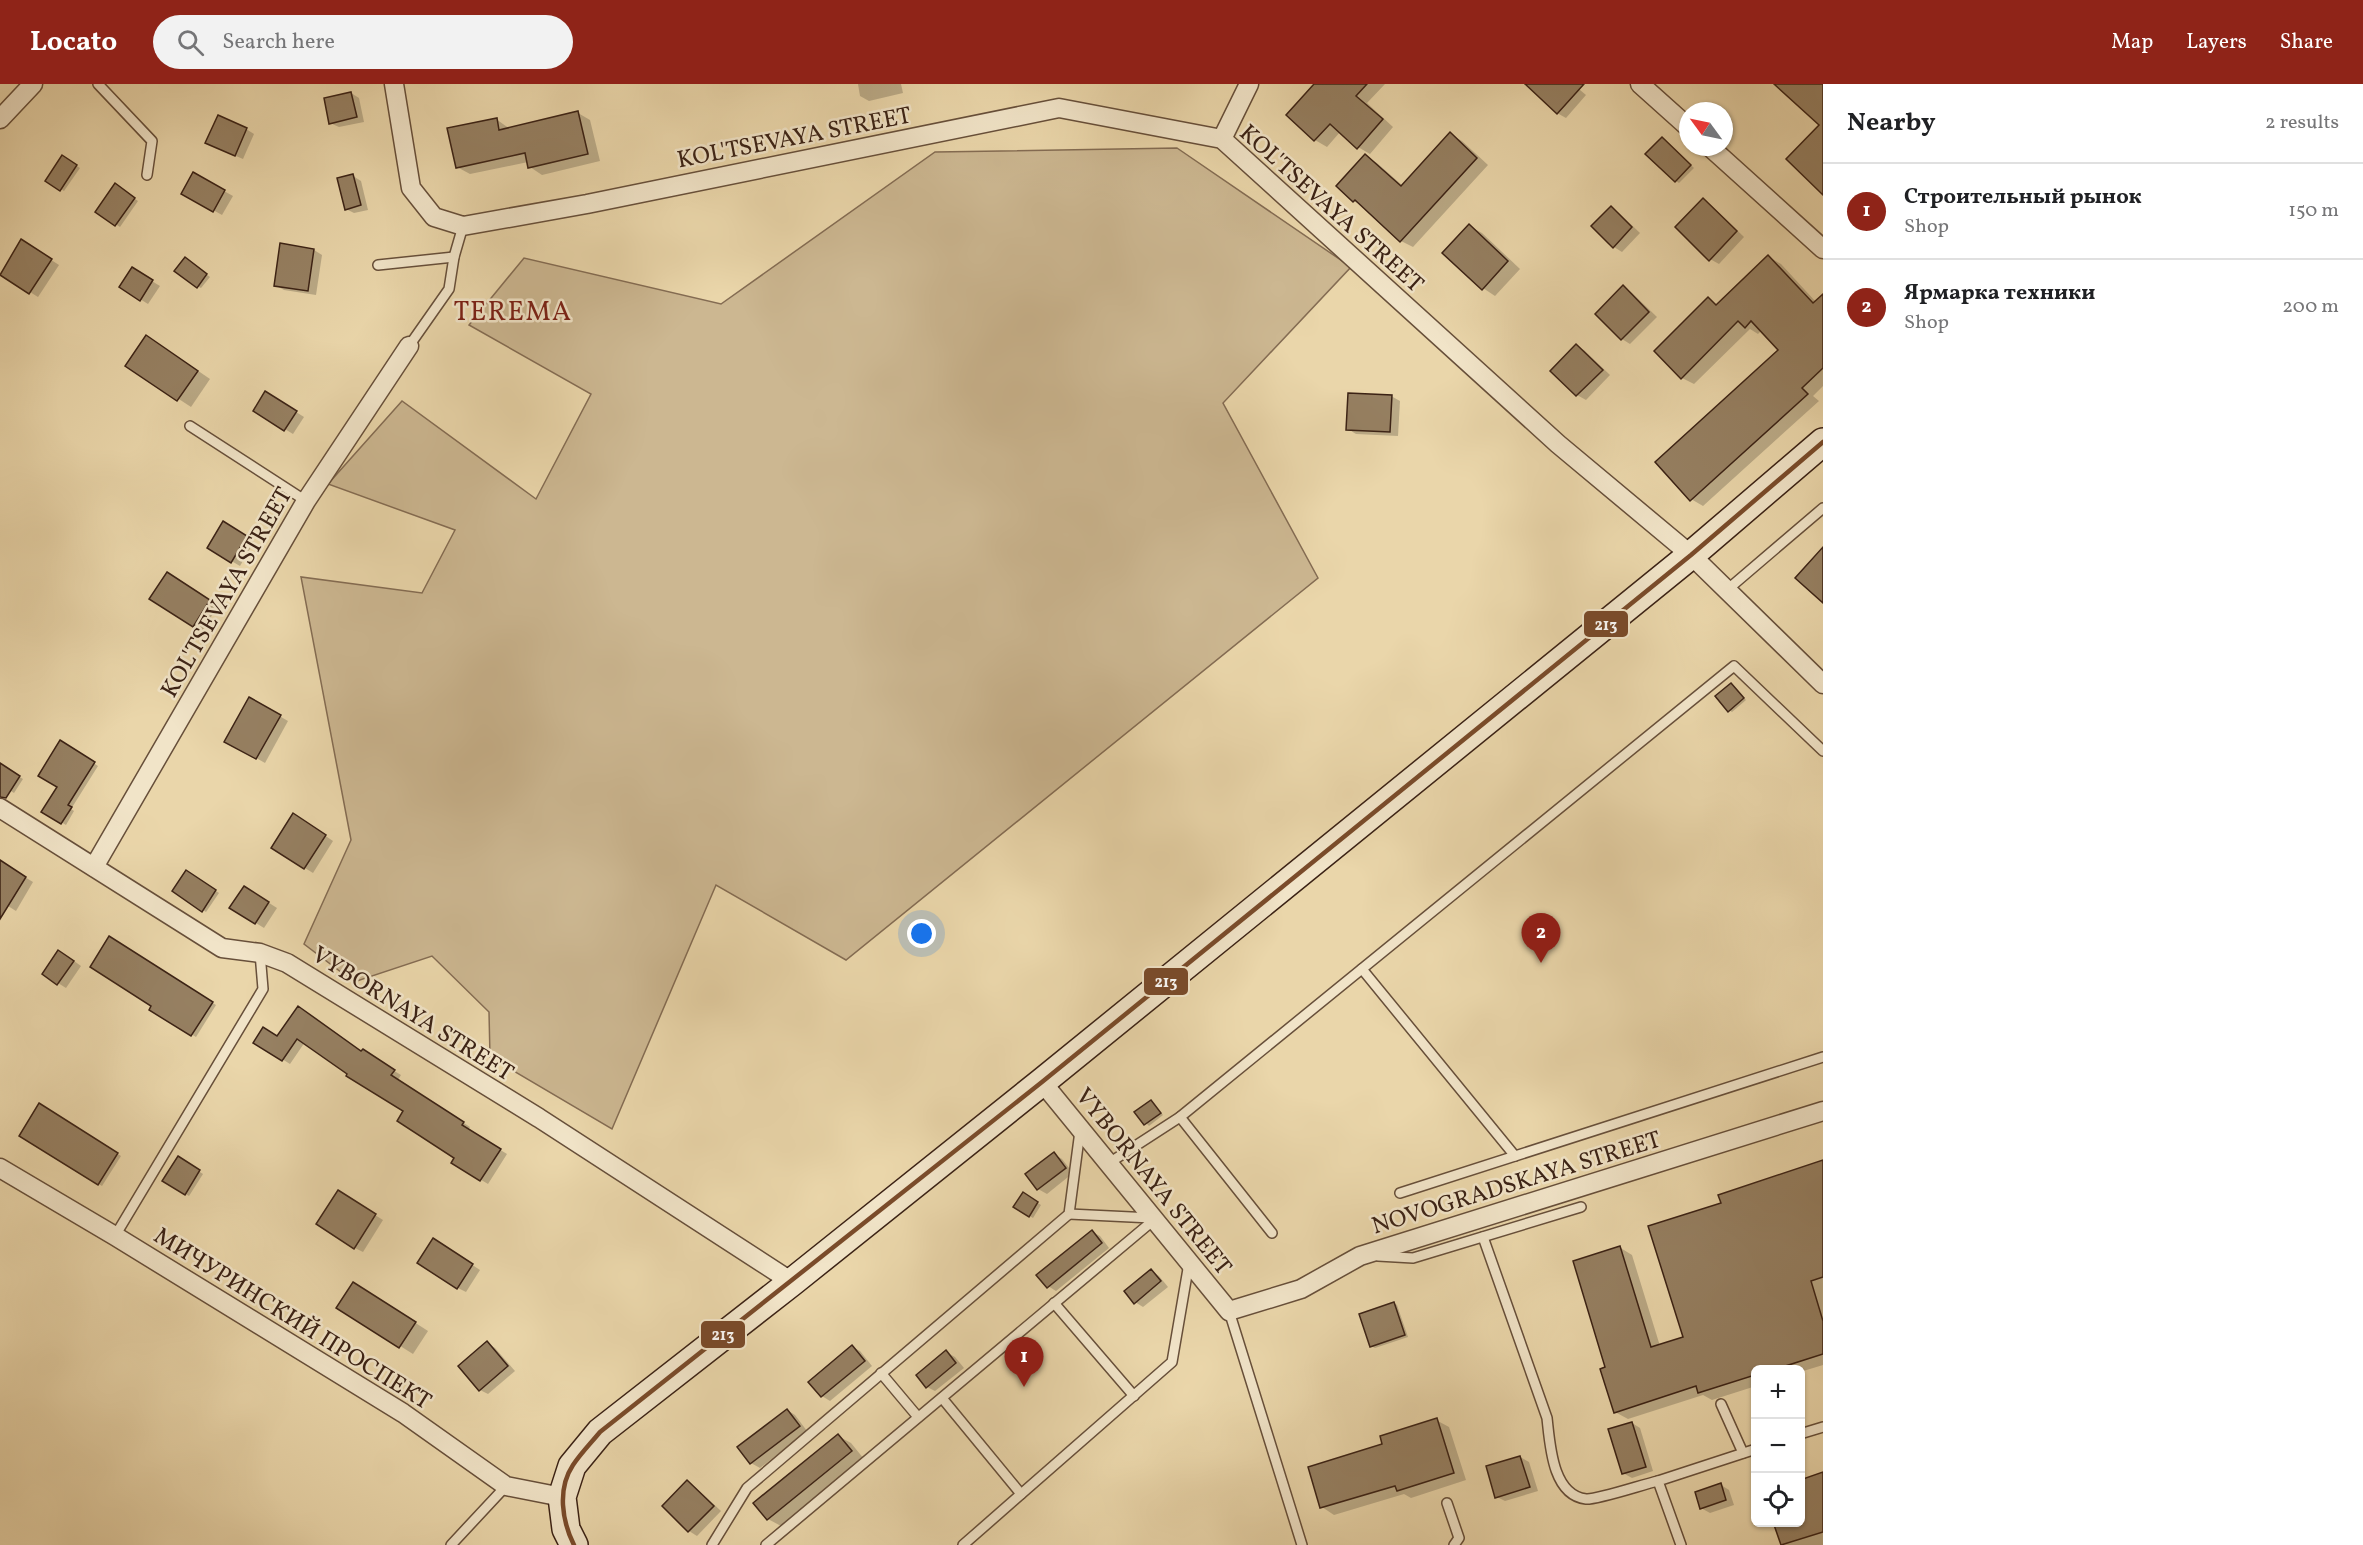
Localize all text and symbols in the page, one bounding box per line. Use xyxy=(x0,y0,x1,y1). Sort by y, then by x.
search box xyxy=(153,15,573,69)
text: Locato xyxy=(30,23,117,62)
icon: search xyxy=(174,26,207,59)
text: Search here xyxy=(222,27,335,58)
text: Map xyxy=(2111,28,2153,57)
text: Layers xyxy=(2186,28,2247,57)
text: Share xyxy=(2280,28,2333,57)
street label: KOL'TSEVAYA STREET xyxy=(674,100,914,178)
north arrow xyxy=(1679,102,1733,156)
text: Nearby xyxy=(1847,105,1936,141)
text: 2 results xyxy=(2265,109,2339,137)
street label: KOL'TSEVAYA STREET xyxy=(1231,117,1430,302)
text: Строительный рынок xyxy=(1904,182,2142,213)
text: 1 xyxy=(1862,197,1871,225)
text: 150 m xyxy=(2288,197,2339,225)
text: Shop xyxy=(1904,213,1949,241)
text: Ярмарка техники xyxy=(1904,278,2095,309)
text: 2 xyxy=(1861,293,1872,321)
text: 200 m xyxy=(2282,293,2339,321)
district label: TEREMA xyxy=(453,294,573,332)
text: Shop xyxy=(1904,309,1949,337)
street label: KOL'TSEVAYA STREET xyxy=(154,482,302,704)
line badge: 213 xyxy=(1583,610,1629,638)
text: 213 xyxy=(1595,615,1617,637)
pin: 2 xyxy=(1522,914,1560,963)
your location xyxy=(907,919,936,948)
street label: VYBORNAYA STREET xyxy=(304,939,520,1091)
line badge: 213 xyxy=(1143,967,1189,996)
text: 213 xyxy=(1155,972,1177,994)
street label: VYBORNAYA STREET xyxy=(1066,1081,1239,1283)
street label: NOVOGRADSKAYA STREET xyxy=(1368,1124,1665,1244)
street label: МИЧУРИНСКИЙ ПРОСПЕКТ xyxy=(146,1220,437,1419)
line badge: 213 xyxy=(700,1320,746,1349)
text: 213 xyxy=(712,1325,734,1347)
pin: 1 xyxy=(1004,1338,1044,1387)
map controls xyxy=(1751,1365,1805,1527)
button: + xyxy=(1751,1365,1805,1419)
button: − xyxy=(1751,1419,1805,1473)
button: locate xyxy=(1751,1473,1805,1527)

